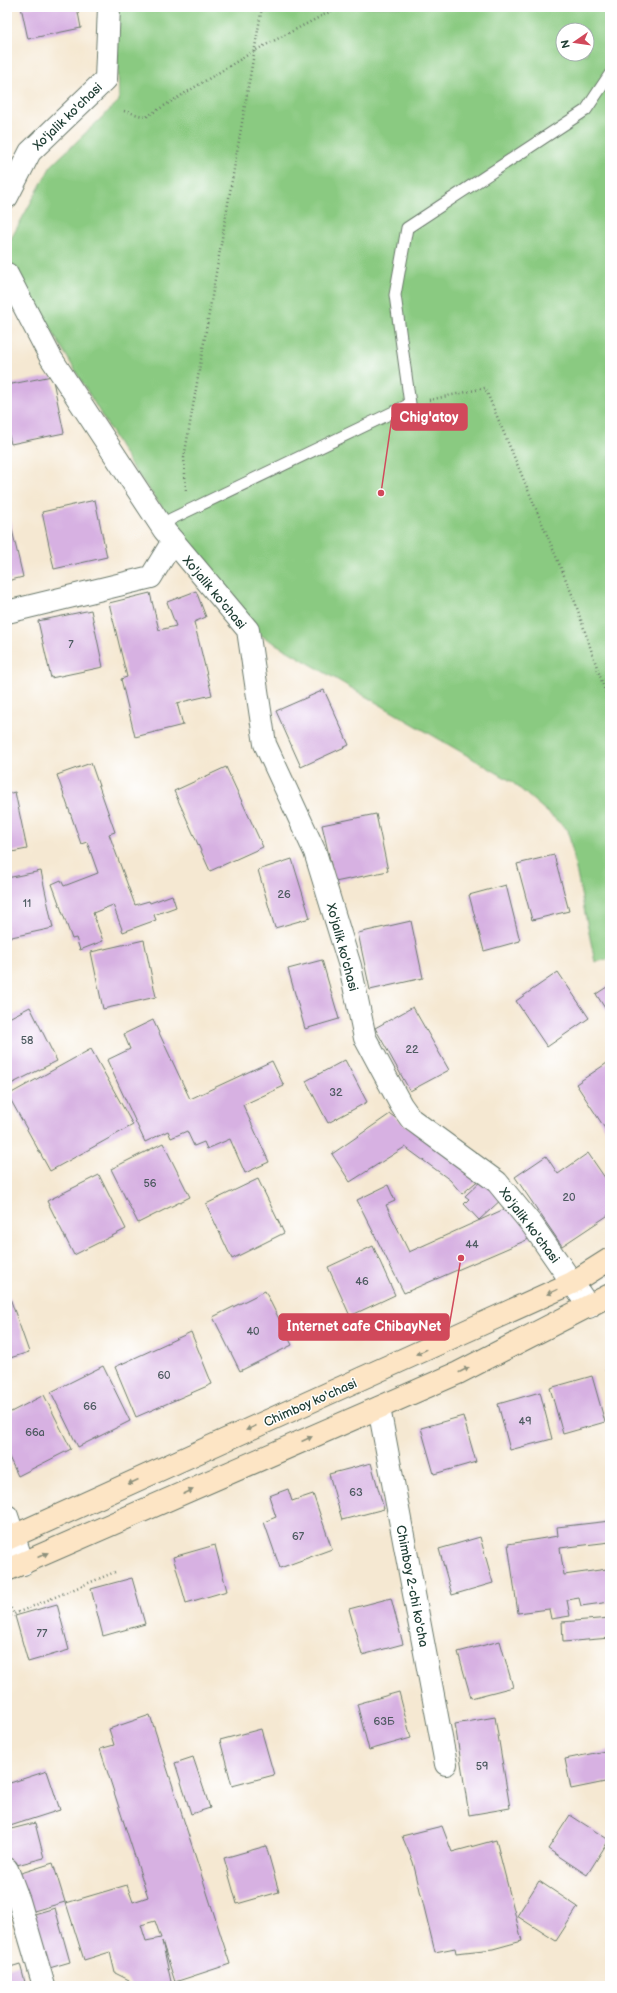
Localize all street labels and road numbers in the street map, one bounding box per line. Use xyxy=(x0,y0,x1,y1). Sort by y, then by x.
street label: Xo'jalik ko'chasi xyxy=(29,79,106,155)
street label: Xo'jalik ko'chasi xyxy=(178,552,249,632)
street label: Xo'jalik ko'chasi xyxy=(322,900,361,993)
street label: Xo'jalik ko'chasi xyxy=(495,1184,563,1267)
street label: Chimboy ko'chasi xyxy=(261,1375,360,1431)
street label: Chimboy 2-chi ko'cha xyxy=(392,1524,432,1649)

